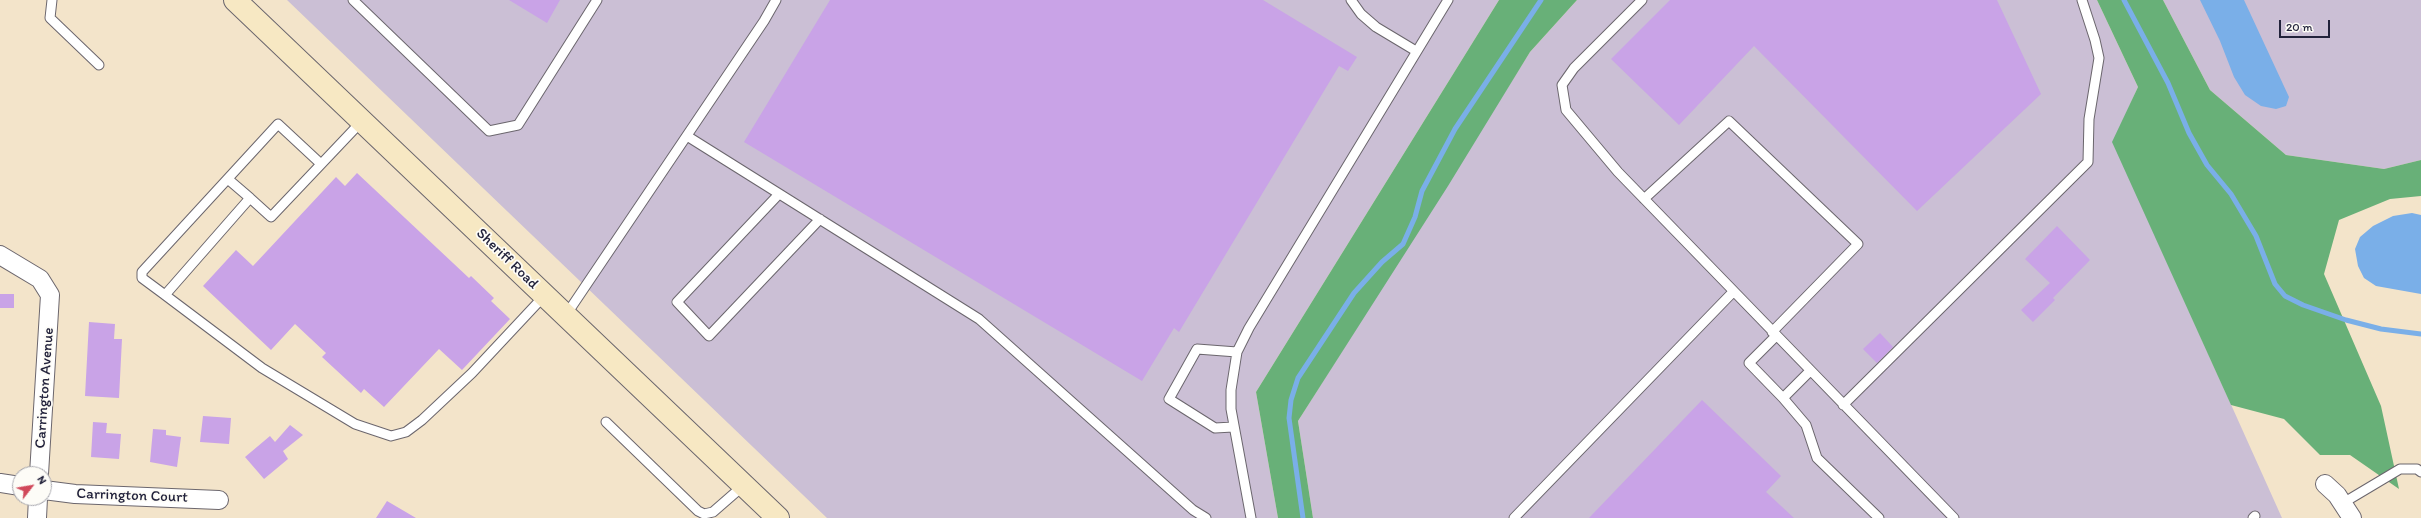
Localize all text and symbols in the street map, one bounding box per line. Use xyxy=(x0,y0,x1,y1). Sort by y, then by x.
scale bar xyxy=(2281,12,2332,38)
text: 20 m xyxy=(2286,20,2313,34)
street label: Sheriff Road xyxy=(472,225,542,293)
street label: Carrington Avenue xyxy=(32,327,58,449)
north arrow xyxy=(12,466,52,506)
text: N xyxy=(34,474,49,487)
street label: Carrington Court xyxy=(76,485,188,507)

